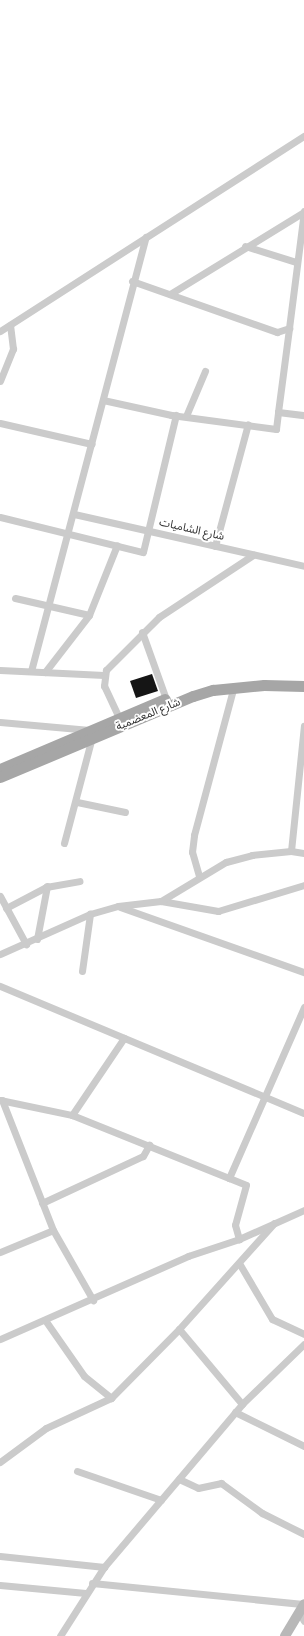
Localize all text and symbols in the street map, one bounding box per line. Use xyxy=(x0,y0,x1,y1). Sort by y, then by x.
street label: شارع الشاميات xyxy=(158,515,226,543)
street label: شارع المعضمية xyxy=(114,695,182,733)

